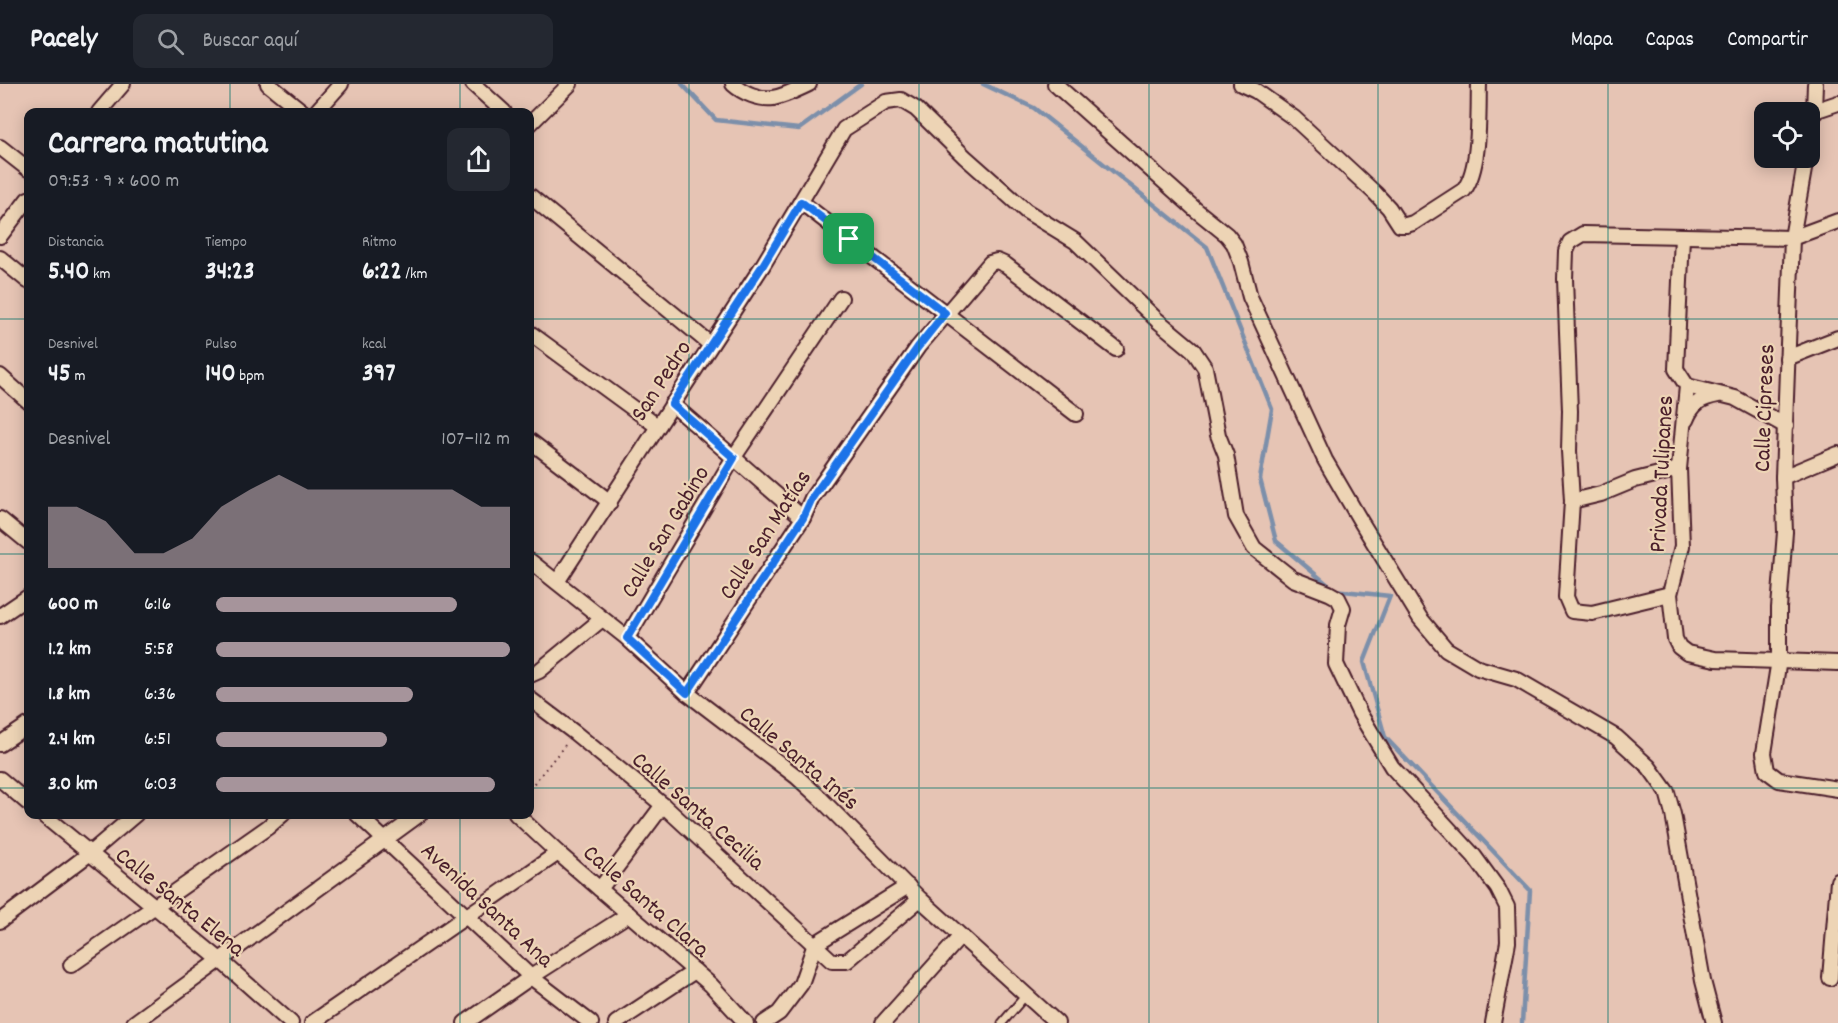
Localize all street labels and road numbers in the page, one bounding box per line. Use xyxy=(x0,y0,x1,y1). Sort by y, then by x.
street label: San Pedro xyxy=(624,334,701,429)
street label: Calle Cipreses xyxy=(1747,343,1785,473)
street label: Privada Tulipanes xyxy=(1642,395,1684,554)
street label: Calle San Gabino xyxy=(614,460,720,605)
street label: Calle San Matías xyxy=(712,464,821,607)
street label: Calle Santa Inés xyxy=(730,699,866,820)
street label: Calle Santa Cecilia xyxy=(623,745,772,880)
street label: Avenida Santa Ana xyxy=(412,835,561,977)
street label: Calle Santa Clara xyxy=(574,838,716,967)
street label: Calle Santa Elena xyxy=(107,840,252,967)

